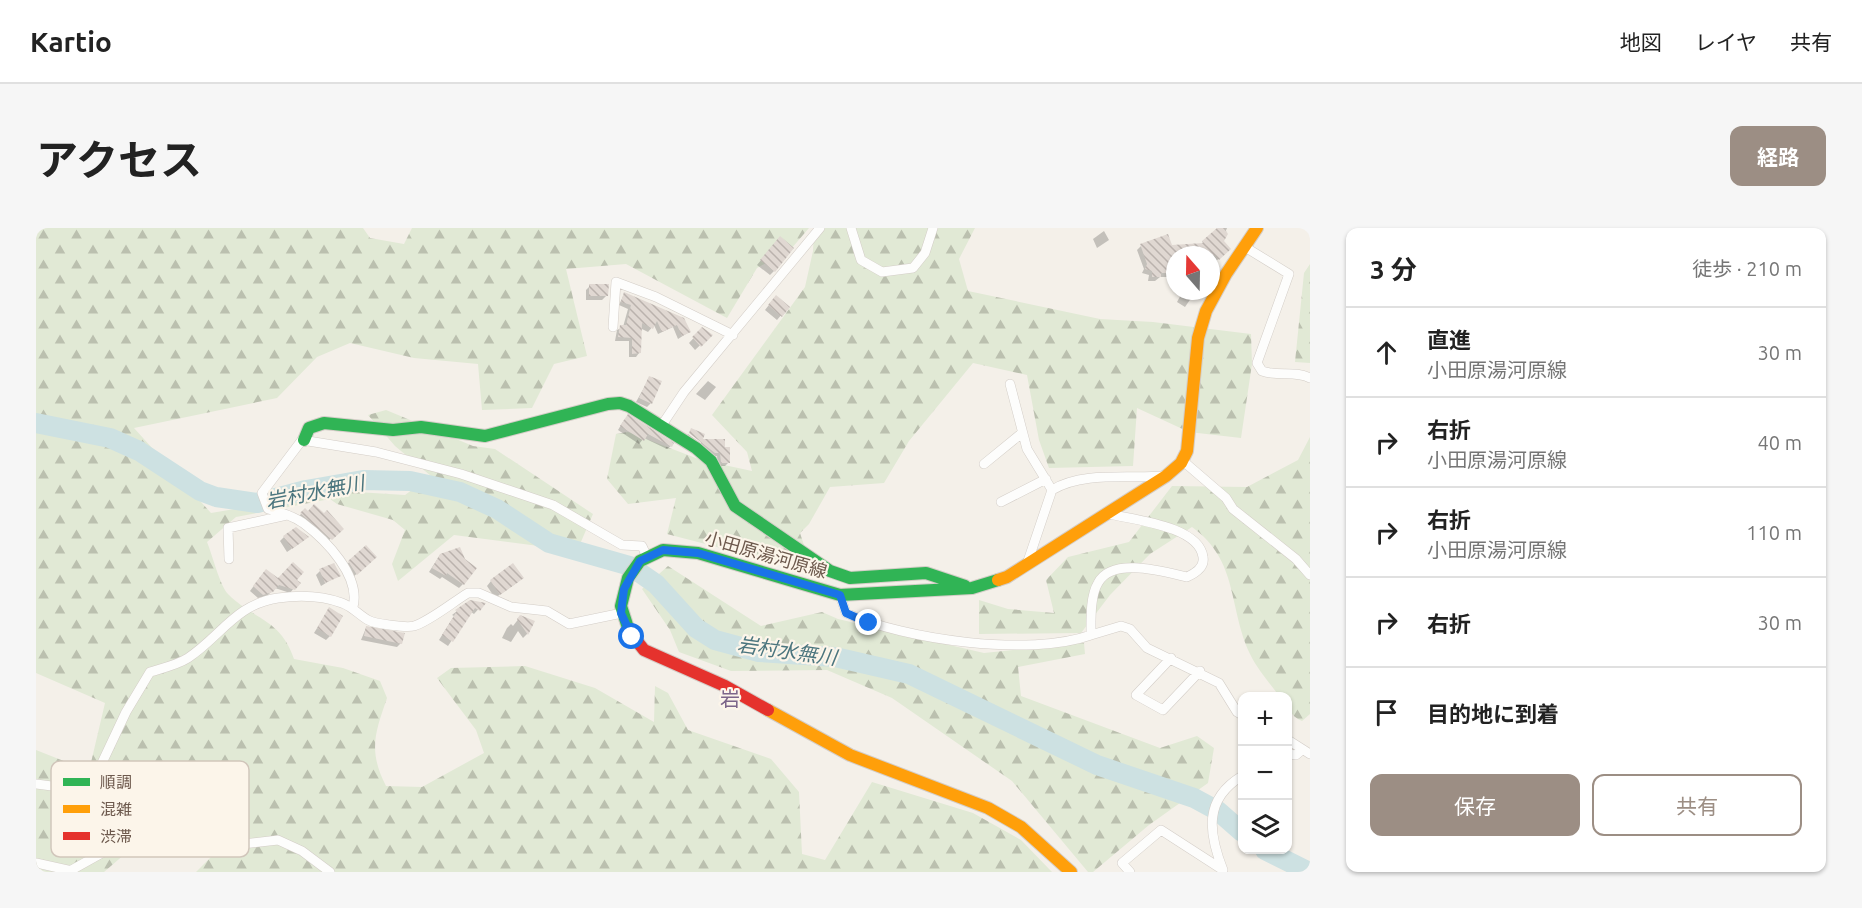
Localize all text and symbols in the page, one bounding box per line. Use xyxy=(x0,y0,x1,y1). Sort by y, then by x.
text: Kartio xyxy=(30,26,112,57)
text: 地図 xyxy=(1620,30,1662,54)
text: レイヤ xyxy=(1695,30,1757,54)
text: 共有 xyxy=(1790,30,1832,54)
button: 経路 xyxy=(1730,126,1826,186)
text: アクセス xyxy=(36,136,202,183)
north arrow xyxy=(1166,246,1220,300)
text: 3 分 xyxy=(1370,255,1417,284)
text: 徒歩 · 210 m xyxy=(1692,257,1802,280)
text: 直進 xyxy=(1427,327,1471,352)
icon: ahead xyxy=(1370,336,1403,369)
text: 30 m xyxy=(1758,341,1802,364)
text: 小田原湯河原線 xyxy=(1427,358,1567,381)
text: 右折 xyxy=(1427,417,1471,442)
icon: right xyxy=(1370,426,1403,459)
text: 40 m xyxy=(1758,431,1802,454)
text: 小田原湯河原線 xyxy=(1427,448,1567,471)
water label: 岩村水無川 xyxy=(264,470,368,512)
text: 右折 xyxy=(1427,507,1471,532)
icon: right xyxy=(1370,516,1403,549)
text: 110 m xyxy=(1746,521,1802,544)
street label: 小田原湯河原線 xyxy=(703,527,830,581)
text: 小田原湯河原線 xyxy=(1427,538,1567,561)
icon: right xyxy=(1370,606,1403,639)
route end xyxy=(855,609,881,635)
text: 右折 xyxy=(1427,611,1471,636)
text: 30 m xyxy=(1758,611,1802,634)
route start xyxy=(618,623,644,649)
water label: 岩村水無川 xyxy=(736,632,840,669)
district label: 岩 xyxy=(720,687,740,710)
map controls xyxy=(1238,692,1292,854)
button: + xyxy=(1238,692,1292,746)
icon: arrive xyxy=(1370,696,1403,729)
text: 目的地に到着 xyxy=(1427,701,1559,726)
button: − xyxy=(1238,746,1292,800)
legend xyxy=(51,761,249,857)
text: 順調 xyxy=(100,773,132,791)
button: 保存 xyxy=(1370,774,1580,836)
button: 共有 xyxy=(1592,774,1802,836)
text: 混雑 xyxy=(100,800,132,818)
button: layers xyxy=(1238,800,1292,854)
text: 渋滞 xyxy=(100,827,132,845)

